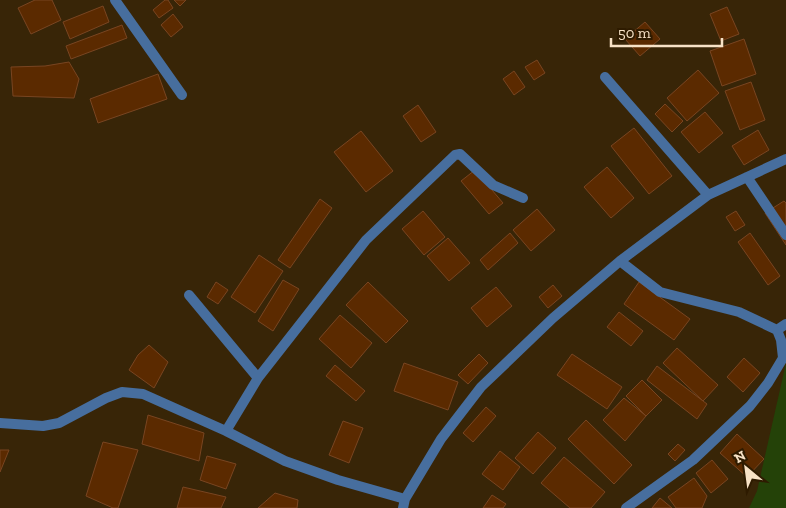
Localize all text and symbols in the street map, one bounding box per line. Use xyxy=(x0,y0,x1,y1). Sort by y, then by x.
scale bar xyxy=(611,15,722,47)
text: 50 m xyxy=(618,24,651,42)
north arrow xyxy=(721,443,771,493)
text: N xyxy=(731,447,749,467)

